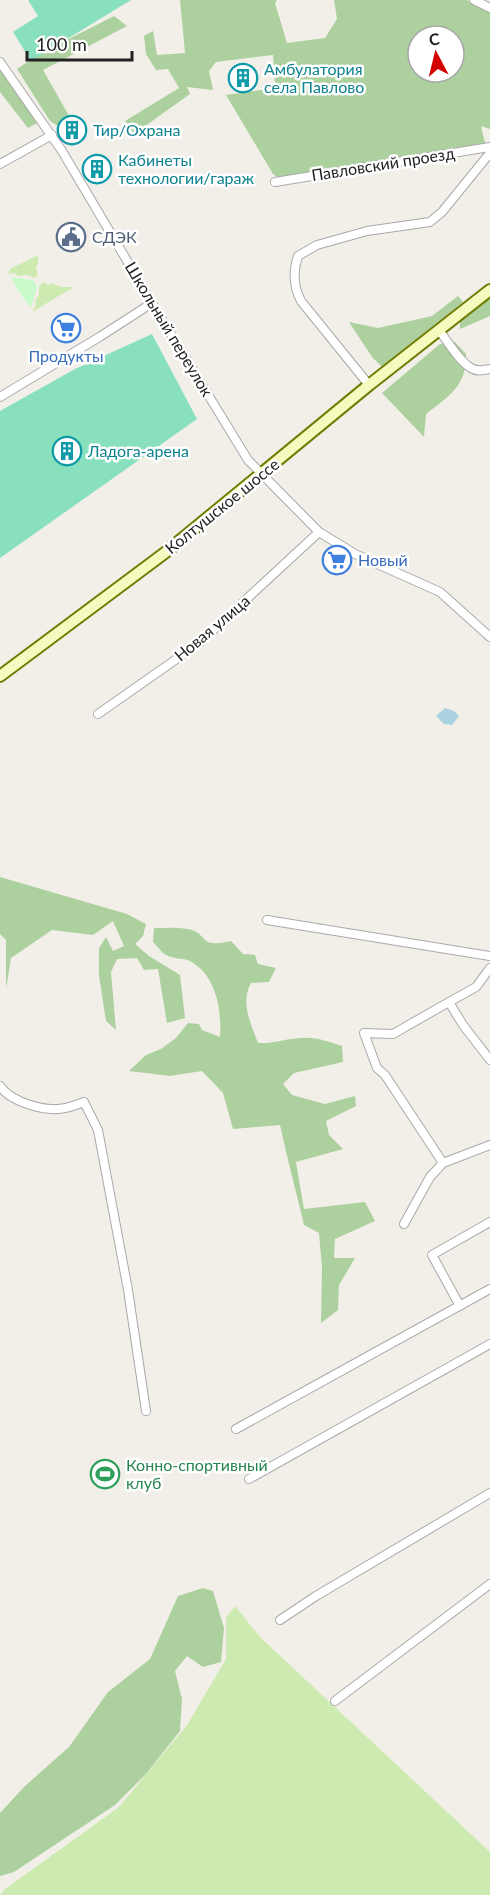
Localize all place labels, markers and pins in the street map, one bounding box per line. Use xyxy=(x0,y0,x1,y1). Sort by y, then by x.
place label: Амбулатория села Павлово xyxy=(264,59,364,96)
building icon: Амбулатория села Павлово xyxy=(227,62,259,94)
building icon: Тир/Охрана xyxy=(56,114,88,146)
place label: Тир/Охрана xyxy=(93,120,180,139)
place label: Кабинеты технологии/гараж xyxy=(118,150,255,187)
building icon: Кабинеты технологии/гараж xyxy=(81,153,113,185)
public building icon: СДЭК xyxy=(55,221,87,253)
place label: СДЭК xyxy=(92,227,137,246)
supermarket icon: Продукты xyxy=(50,312,82,344)
place label: Продукты xyxy=(28,346,104,365)
building icon: Ладога-арена xyxy=(51,435,83,467)
place label: Ладога-арена xyxy=(87,441,189,460)
supermarket icon: Новый xyxy=(321,544,353,576)
place label: Новый xyxy=(358,550,408,569)
place label: Конно-спортивный клуб xyxy=(126,1455,268,1492)
sports icon: Конно-спортивный клуб xyxy=(89,1458,121,1490)

